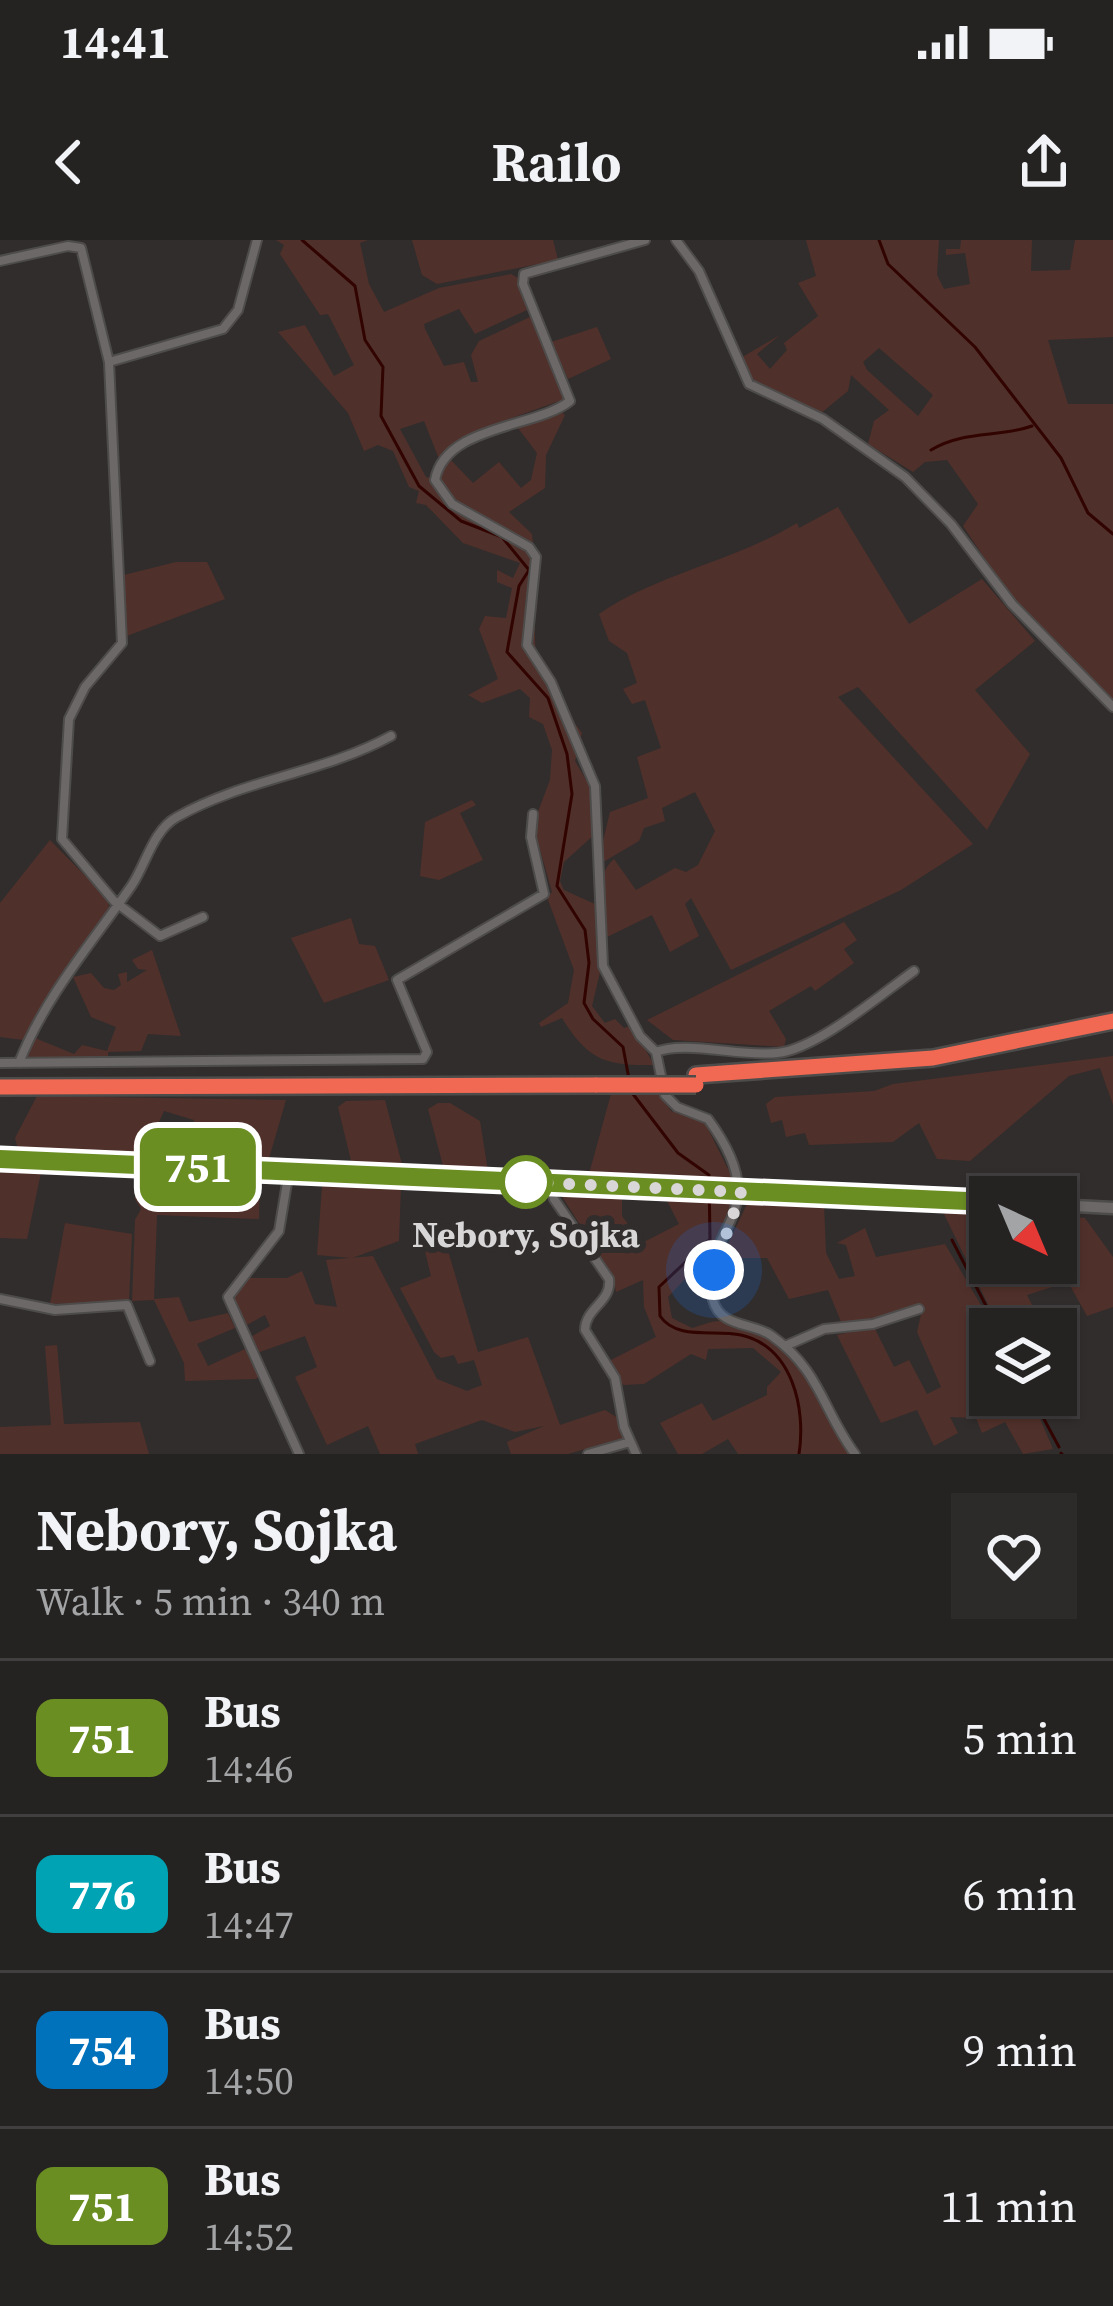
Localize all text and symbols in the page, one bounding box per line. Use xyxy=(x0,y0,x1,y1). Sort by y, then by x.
text: 14:41 xyxy=(60,11,171,73)
text: Railo xyxy=(491,125,622,199)
icon: back xyxy=(36,129,102,195)
icon: share xyxy=(1011,129,1077,195)
line badge: 751 xyxy=(129,1128,267,1206)
text: 751 xyxy=(164,1138,232,1196)
marker: Nebory, Sojka xyxy=(501,1157,551,1207)
north arrow xyxy=(969,1176,1077,1284)
map controls xyxy=(969,1176,1077,1416)
place label: Nebory, Sojka xyxy=(412,1210,641,1259)
your location xyxy=(684,1240,744,1300)
button: layers xyxy=(969,1308,1077,1416)
text: Nebory, Sojka xyxy=(36,1491,397,1569)
button: heart xyxy=(951,1493,1077,1619)
text: Walk · 5 min · 340 m xyxy=(36,1575,385,1628)
text: Bus xyxy=(204,1680,281,1742)
text: 5 min xyxy=(963,1707,1077,1769)
text: 751 xyxy=(68,1709,136,1767)
text: 14:46 xyxy=(204,1742,294,1795)
text: Bus xyxy=(204,1836,281,1898)
text: 6 min xyxy=(963,1863,1077,1925)
text: 776 xyxy=(68,1865,136,1923)
text: 14:47 xyxy=(204,1898,294,1951)
text: Bus xyxy=(204,1992,281,2054)
text: 9 min xyxy=(963,2019,1077,2081)
text: 754 xyxy=(68,2021,136,2079)
text: 14:50 xyxy=(204,2054,294,2107)
text: Bus xyxy=(204,2148,281,2210)
text: 11 min xyxy=(940,2175,1077,2237)
text: 751 xyxy=(68,2177,136,2235)
text: 14:52 xyxy=(204,2210,294,2263)

